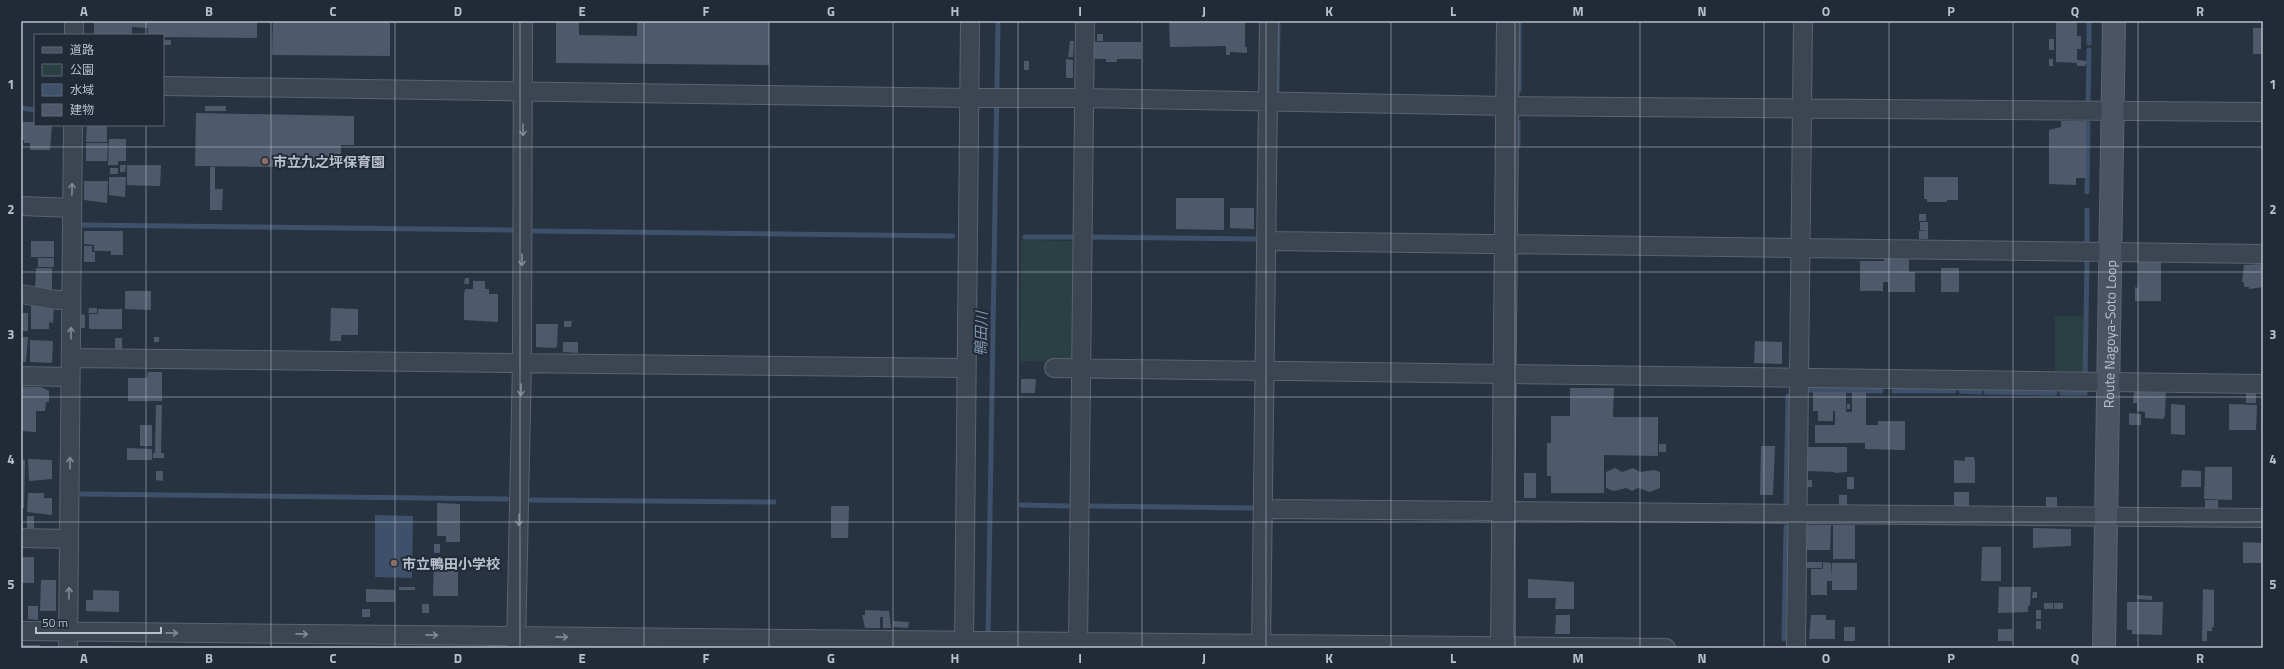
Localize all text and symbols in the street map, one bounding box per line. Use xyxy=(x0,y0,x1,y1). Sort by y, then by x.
text: A xyxy=(80,1,88,21)
text: B xyxy=(205,1,213,21)
text: C xyxy=(329,1,337,21)
text: D xyxy=(454,1,462,21)
text: E xyxy=(578,1,586,21)
text: F xyxy=(703,1,710,21)
text: G xyxy=(827,1,835,21)
text: H xyxy=(951,1,959,21)
text: I xyxy=(1078,1,1082,21)
text: J xyxy=(1202,1,1206,21)
text: K xyxy=(1325,1,1333,21)
text: L xyxy=(1450,1,1456,21)
text: M xyxy=(1572,1,1584,21)
text: N xyxy=(1697,1,1707,21)
text: O xyxy=(1822,1,1830,21)
text: P xyxy=(1947,1,1955,21)
text: Q xyxy=(2071,1,2079,21)
text: R xyxy=(2196,1,2204,21)
legend xyxy=(34,34,164,126)
text: 道路 xyxy=(70,40,94,59)
text: 公園 xyxy=(70,60,94,79)
text: 1 xyxy=(7,74,15,94)
text: 1 xyxy=(2269,74,2277,94)
text: 水域 xyxy=(70,80,94,99)
text: 建物 xyxy=(70,100,94,119)
one-way arrow xyxy=(519,123,527,136)
place label: 市立九之坪保育園 xyxy=(273,151,385,172)
marker: 市立九之坪保育園 xyxy=(260,156,270,166)
one-way arrow xyxy=(68,183,76,196)
text: 2 xyxy=(7,199,15,219)
text: 2 xyxy=(2269,199,2277,219)
one-way arrow xyxy=(518,253,526,266)
street label: Route Nagoya-Soto Loop xyxy=(2097,260,2121,408)
water label: 鴨田川 xyxy=(969,309,993,357)
text: 3 xyxy=(7,324,15,344)
text: 3 xyxy=(2269,324,2277,344)
one-way arrow xyxy=(67,327,75,340)
one-way arrow xyxy=(517,383,525,396)
text: 4 xyxy=(7,449,15,469)
text: 4 xyxy=(2269,449,2277,469)
one-way arrow xyxy=(66,457,74,470)
one-way arrow xyxy=(515,513,522,526)
place label: 市立鴨田小学校 xyxy=(402,553,500,574)
marker: 市立鴨田小学校 xyxy=(389,558,399,568)
text: 5 xyxy=(7,574,15,594)
text: 5 xyxy=(2269,574,2277,594)
one-way arrow xyxy=(65,587,73,600)
scale bar xyxy=(36,609,161,635)
text: 50 m xyxy=(42,613,68,632)
one-way arrow xyxy=(165,629,178,637)
one-way arrow xyxy=(295,630,308,638)
one-way arrow xyxy=(425,631,438,639)
one-way arrow xyxy=(555,633,568,641)
text: A xyxy=(80,648,88,668)
text: B xyxy=(205,648,213,668)
text: C xyxy=(329,648,337,668)
text: D xyxy=(454,648,462,668)
text: E xyxy=(578,648,586,668)
text: F xyxy=(703,648,710,668)
text: G xyxy=(827,648,835,668)
text: H xyxy=(951,648,959,668)
text: I xyxy=(1078,648,1082,668)
text: J xyxy=(1202,648,1206,668)
text: K xyxy=(1325,648,1333,668)
text: L xyxy=(1450,648,1456,668)
text: M xyxy=(1572,648,1584,668)
text: N xyxy=(1697,648,1707,668)
text: O xyxy=(1822,648,1830,668)
text: P xyxy=(1947,648,1955,668)
text: Q xyxy=(2071,648,2079,668)
text: R xyxy=(2196,648,2204,668)

